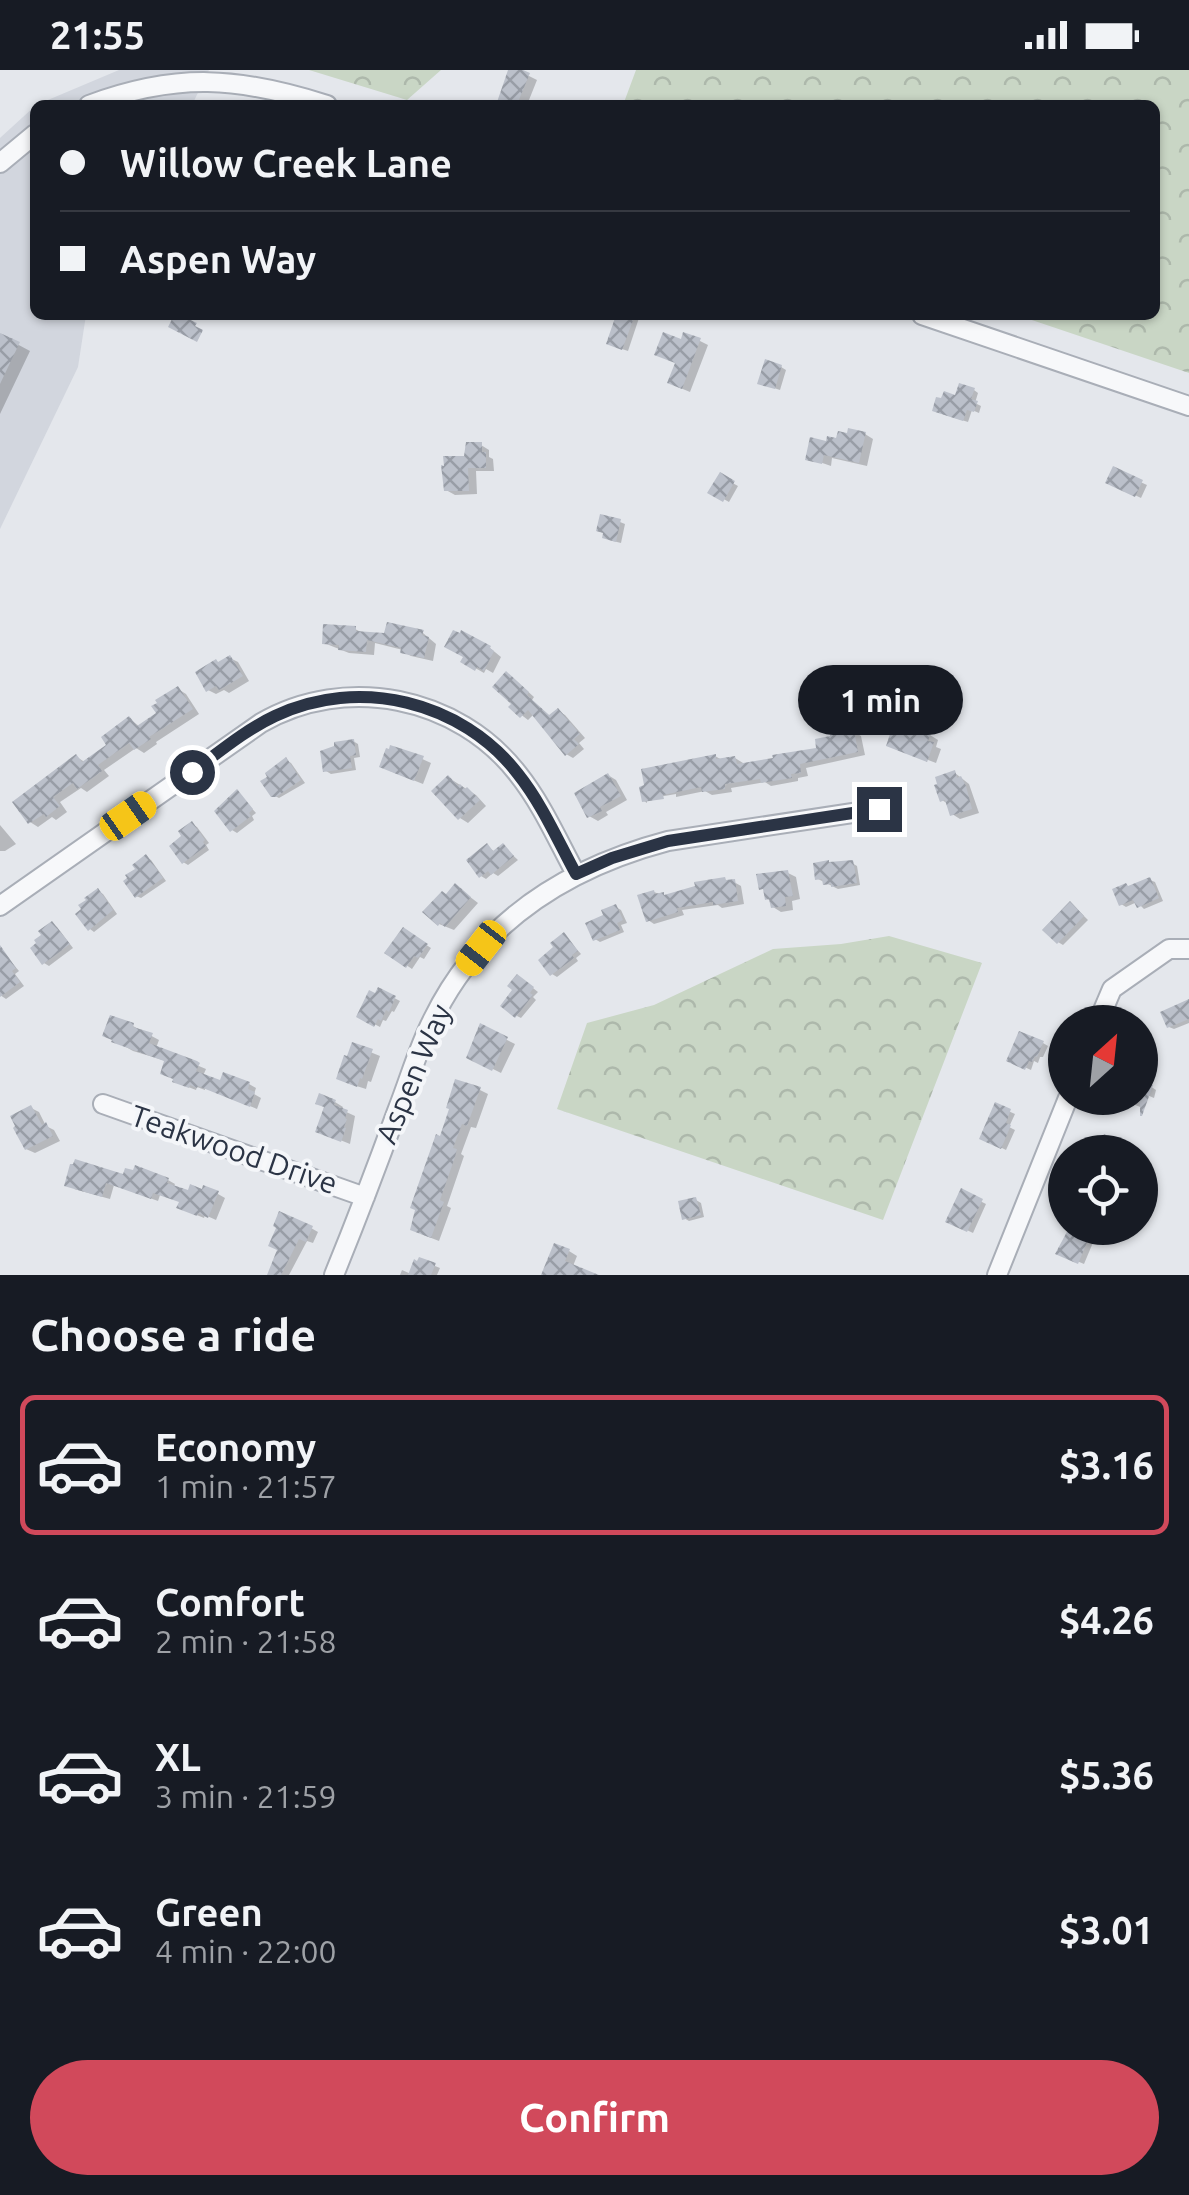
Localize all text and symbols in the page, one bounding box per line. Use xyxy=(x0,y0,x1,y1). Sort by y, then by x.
text: 21:55 xyxy=(50,14,145,56)
text: Willow Creek Lane xyxy=(120,142,452,184)
text: Aspen Way xyxy=(120,238,316,280)
callout: 1 min xyxy=(796,664,962,734)
text: 1 min xyxy=(840,682,921,718)
route start xyxy=(170,750,215,795)
car xyxy=(95,787,161,845)
route end xyxy=(857,787,902,832)
car xyxy=(451,915,511,981)
street label: Aspen Way xyxy=(369,999,458,1148)
north arrow xyxy=(1048,1005,1158,1115)
map controls xyxy=(1048,1005,1158,1245)
street label: Teakwood Drive xyxy=(127,1098,342,1200)
button: locate xyxy=(1048,1135,1158,1245)
text: Choose a ride xyxy=(30,1309,316,1360)
icon: car xyxy=(35,1420,125,1510)
text: Economy xyxy=(155,1426,316,1468)
text: $3.16 xyxy=(1059,1444,1154,1486)
text: 1 min · 21:57 xyxy=(155,1468,337,1504)
icon: car xyxy=(35,1575,125,1665)
text: Comfort xyxy=(155,1581,305,1623)
text: $4.26 xyxy=(1059,1599,1154,1641)
text: 2 min · 21:58 xyxy=(155,1623,337,1659)
icon: car xyxy=(35,1730,125,1820)
text: XL xyxy=(155,1736,201,1778)
text: $5.36 xyxy=(1059,1754,1154,1796)
text: 3 min · 21:59 xyxy=(155,1778,337,1814)
icon: car xyxy=(35,1885,125,1975)
text: Green xyxy=(155,1891,263,1933)
text: $3.01 xyxy=(1059,1909,1154,1951)
text: 4 min · 22:00 xyxy=(155,1933,337,1969)
button: Confirm xyxy=(30,2060,1159,2175)

